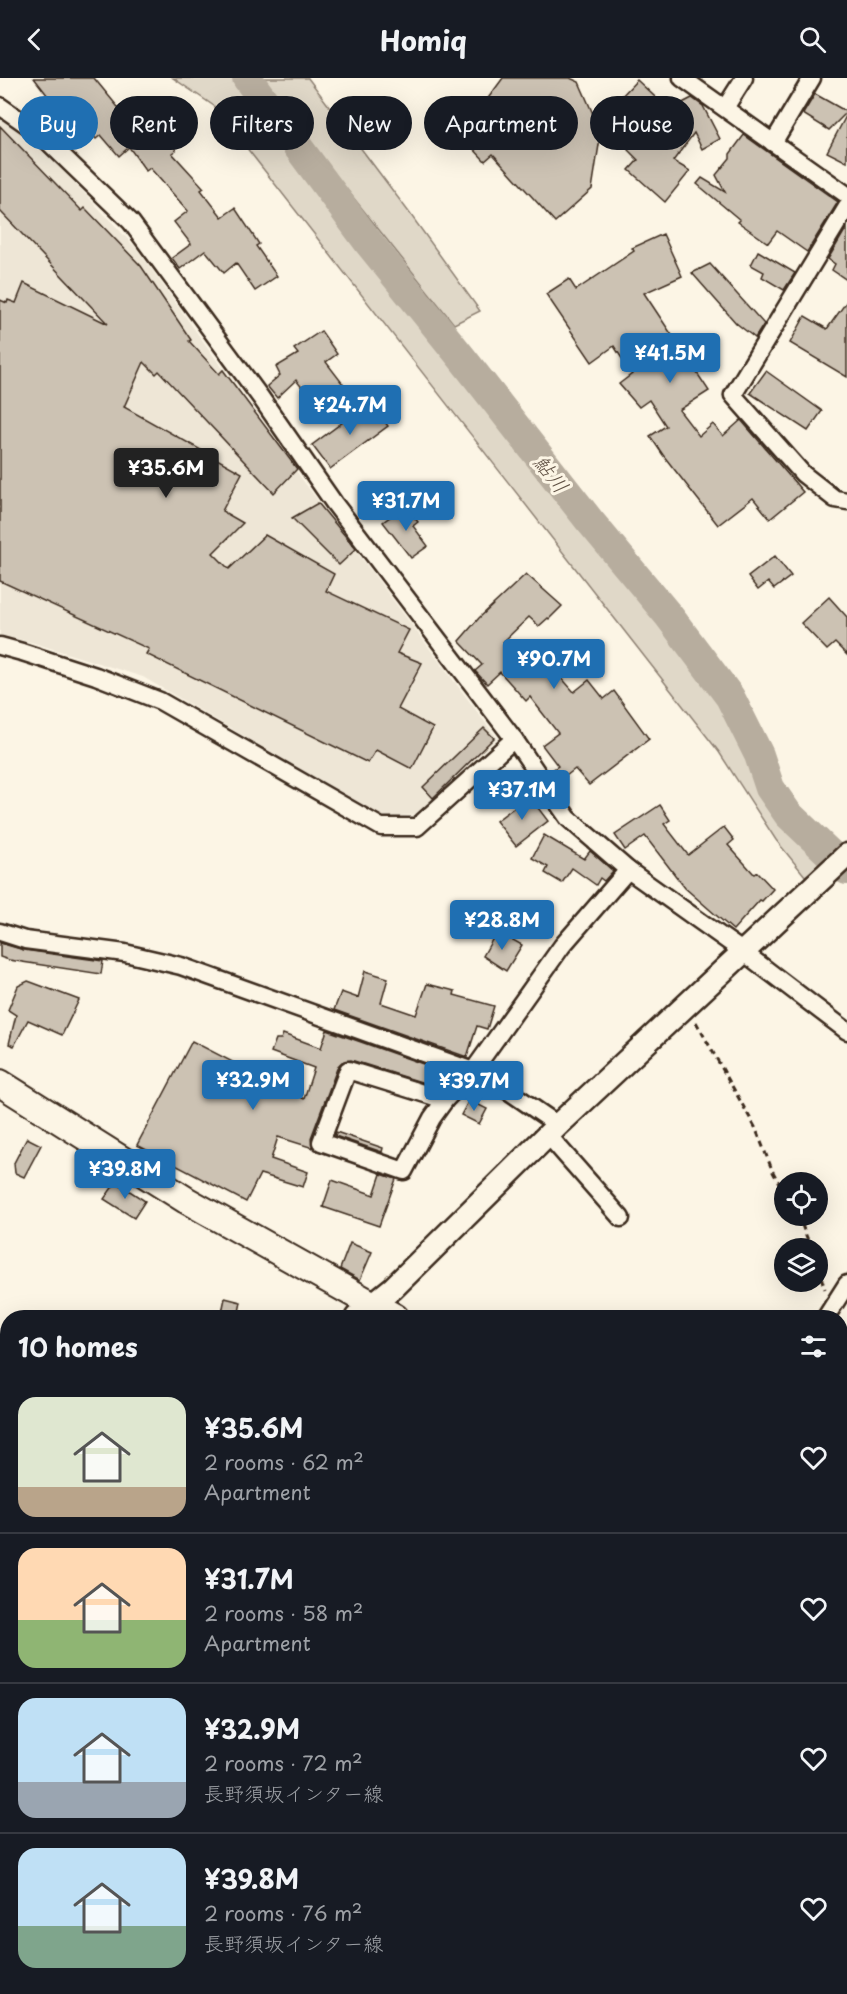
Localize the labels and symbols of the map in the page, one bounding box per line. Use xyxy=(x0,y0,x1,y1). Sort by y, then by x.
pin: ¥41.5M xyxy=(621,333,719,384)
pin: ¥24.7M xyxy=(301,385,399,436)
water label: 鮎川 xyxy=(526,447,578,499)
pin: ¥35.6M xyxy=(117,448,215,499)
pin: ¥31.7M xyxy=(357,481,455,532)
pin: ¥90.7M xyxy=(505,639,603,690)
pin: ¥37.1M xyxy=(473,770,571,821)
pin: ¥28.8M xyxy=(453,900,551,951)
pin: ¥32.9M xyxy=(204,1060,302,1111)
pin: ¥39.7M xyxy=(425,1061,523,1112)
pin: ¥39.8M xyxy=(76,1149,174,1200)

